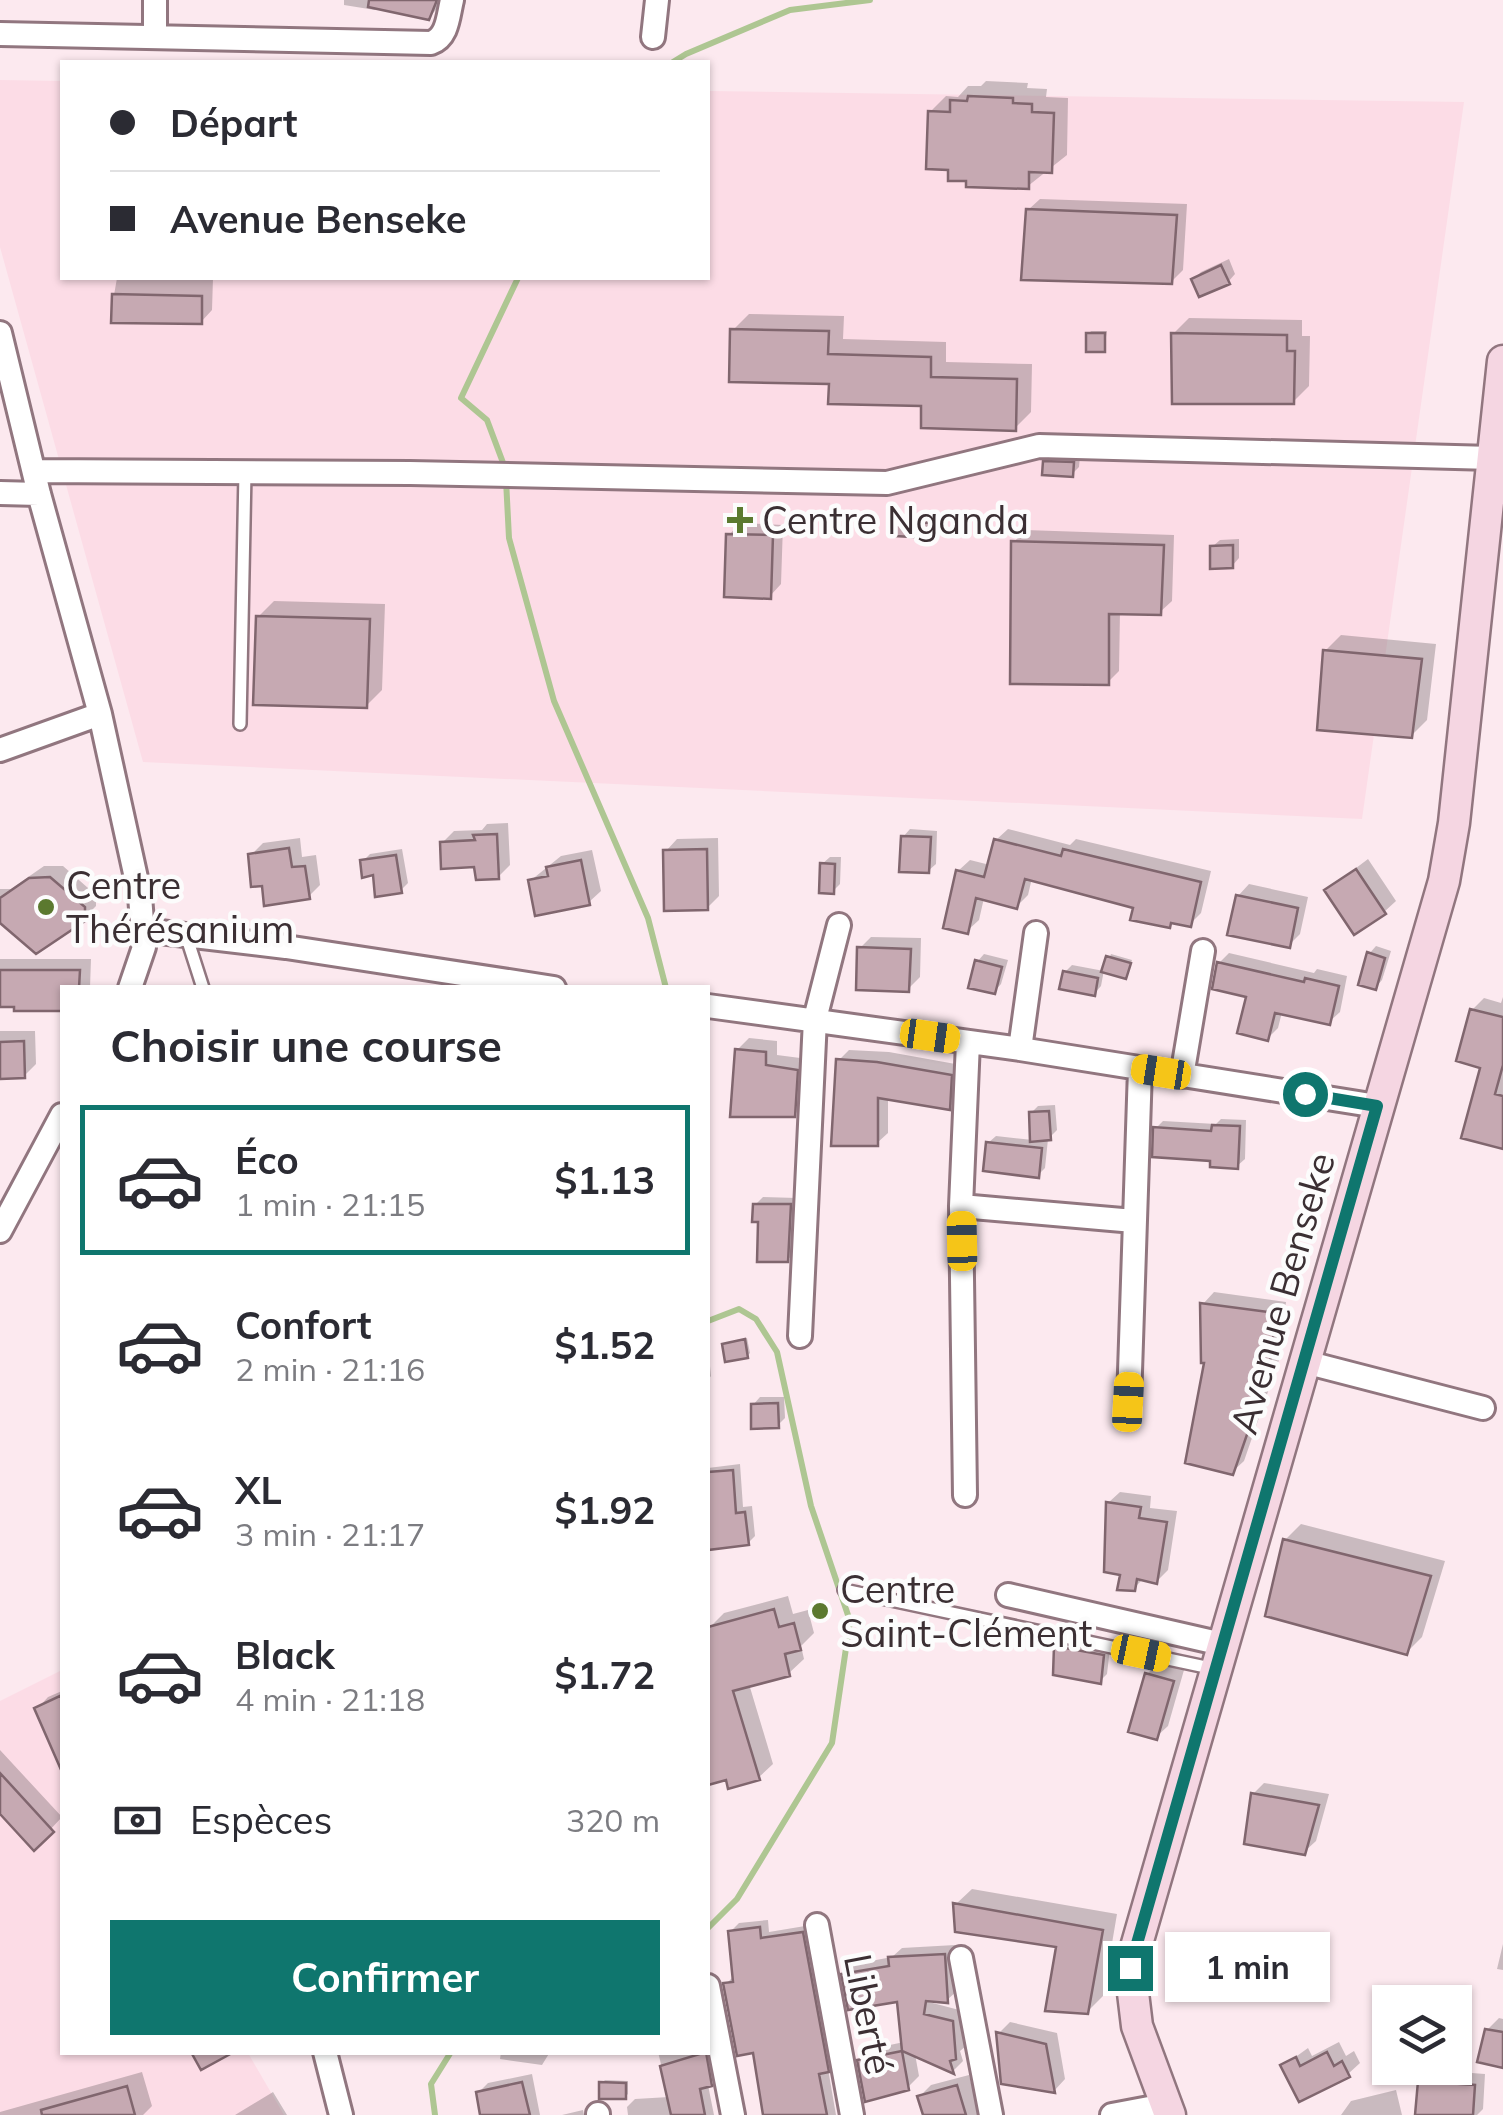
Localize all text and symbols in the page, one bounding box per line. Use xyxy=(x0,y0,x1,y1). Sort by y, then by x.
text: Départ xyxy=(170,99,297,147)
text: Avenue Benseke xyxy=(170,195,467,243)
place label: Centre Nganda xyxy=(762,496,1029,544)
marker: Centre Nganda xyxy=(727,507,753,533)
place label: Centre Thérésanium xyxy=(66,861,294,953)
marker: Centre Thérésanium xyxy=(35,896,57,918)
text: Choisir une course xyxy=(110,1017,502,1073)
car xyxy=(898,1017,962,1055)
car xyxy=(1129,1052,1193,1092)
route start xyxy=(1283,1072,1328,1117)
icon: car xyxy=(115,1135,205,1225)
text: Éco xyxy=(235,1136,299,1184)
street label: Avenue Benseke xyxy=(1219,1147,1345,1439)
text: $1.13 xyxy=(554,1156,655,1204)
text: 1 min · 21:15 xyxy=(235,1184,425,1224)
car xyxy=(946,1211,978,1271)
icon: car xyxy=(115,1300,205,1390)
text: Confort xyxy=(235,1301,372,1349)
text: $1.52 xyxy=(554,1321,655,1369)
text: 2 min · 21:16 xyxy=(235,1349,425,1389)
car xyxy=(1111,1371,1145,1433)
icon: car xyxy=(115,1465,205,1555)
text: XL xyxy=(235,1466,282,1514)
text: $1.92 xyxy=(554,1486,655,1534)
text: 3 min · 21:17 xyxy=(235,1514,425,1554)
place label: Centre Saint-Clément xyxy=(840,1565,1092,1657)
marker: Centre Saint-Clément xyxy=(809,1600,831,1622)
icon: car xyxy=(115,1630,205,1720)
text: Black xyxy=(235,1631,335,1679)
car xyxy=(1109,1632,1173,1674)
text: $1.72 xyxy=(554,1651,655,1699)
text: 4 min · 21:18 xyxy=(235,1679,425,1719)
icon: cash xyxy=(110,1793,165,1848)
text: Espèces xyxy=(190,1796,332,1844)
text: 320 m xyxy=(566,1800,660,1840)
button: Confirmer xyxy=(110,1920,660,2035)
callout: 1 min xyxy=(1165,1933,1330,2003)
route end xyxy=(1108,1946,1153,1991)
text: 1 min xyxy=(1205,1947,1290,1987)
street label: Liberté xyxy=(834,1950,904,2078)
map controls xyxy=(1372,1985,1472,2085)
button: layers xyxy=(1372,1985,1472,2085)

